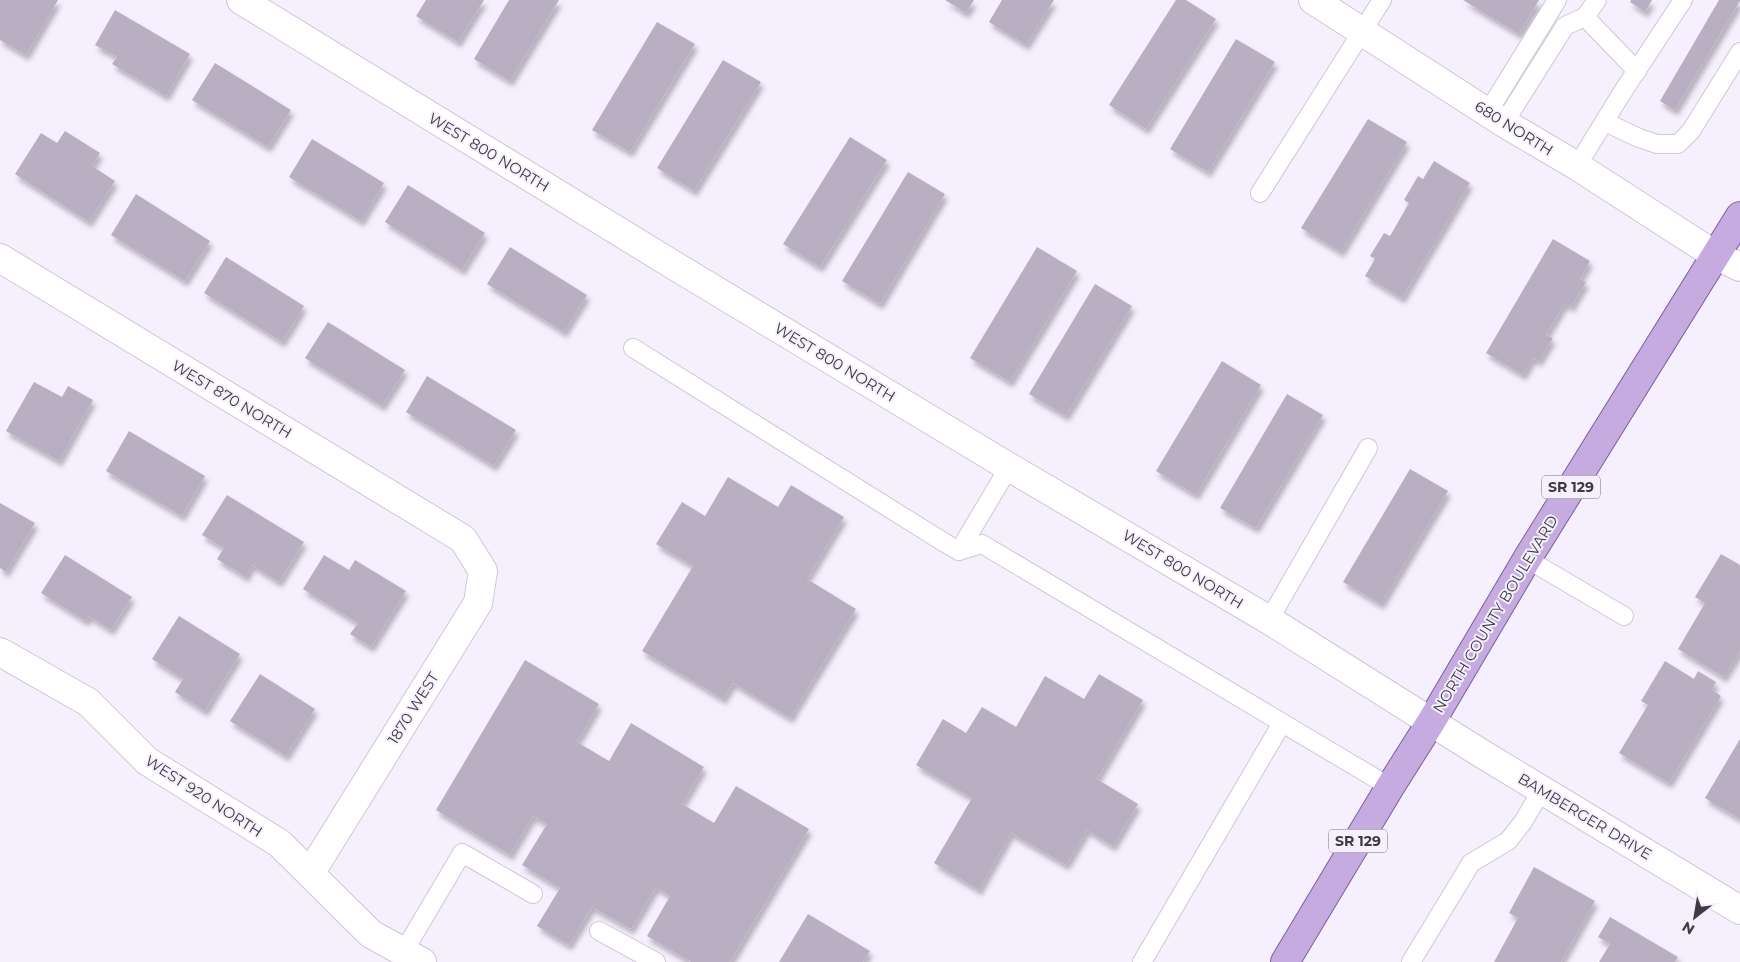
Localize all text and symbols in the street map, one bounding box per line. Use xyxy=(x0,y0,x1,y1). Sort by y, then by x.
street label: 680 NORTH xyxy=(1471,96,1557,160)
street label: WEST 800 NORTH xyxy=(425,108,553,196)
street label: WEST 800 NORTH xyxy=(771,318,899,406)
street label: WEST 870 NORTH xyxy=(169,356,295,442)
road number: SR 129 xyxy=(1542,476,1600,498)
street label: NORTH COUNTY BOULEVARD xyxy=(1428,512,1562,716)
street label: WEST 800 NORTH xyxy=(1119,525,1247,613)
street label: 1870 WEST xyxy=(383,668,443,748)
street label: WEST 920 NORTH xyxy=(142,751,266,841)
street label: BAMBERGER DRIVE xyxy=(1515,769,1655,863)
road number: SR 129 xyxy=(1329,829,1387,852)
north arrow xyxy=(1670,892,1720,942)
text: N xyxy=(1679,918,1698,939)

